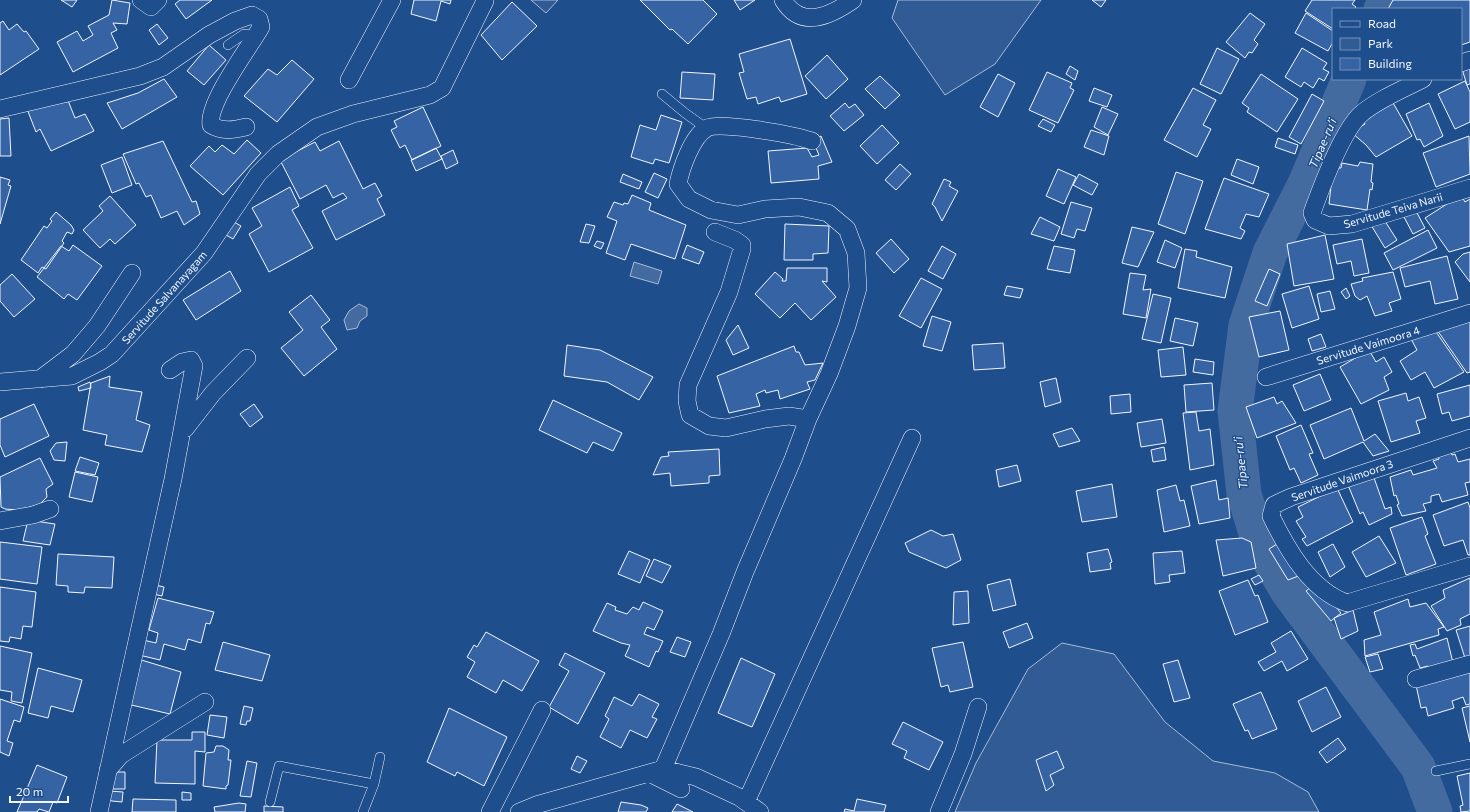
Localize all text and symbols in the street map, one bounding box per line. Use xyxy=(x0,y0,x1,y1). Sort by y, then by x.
legend xyxy=(1332,8,1462,80)
text: Road xyxy=(1368,16,1396,30)
text: Park xyxy=(1368,36,1394,50)
text: Building xyxy=(1368,56,1412,70)
water label: Tipae-ru’i xyxy=(1305,115,1339,170)
street label: Servitude Teiva Narii xyxy=(1342,190,1444,230)
street label: Servitude Salvanayagam xyxy=(119,248,209,346)
street label: Servitude Vaimoora 4 xyxy=(1315,323,1421,367)
water label: Tipae-ru’i xyxy=(1230,435,1250,490)
street label: Servitude Vaimoora 3 xyxy=(1289,456,1395,504)
scale bar xyxy=(10,778,68,804)
text: 20 m xyxy=(16,784,43,798)

